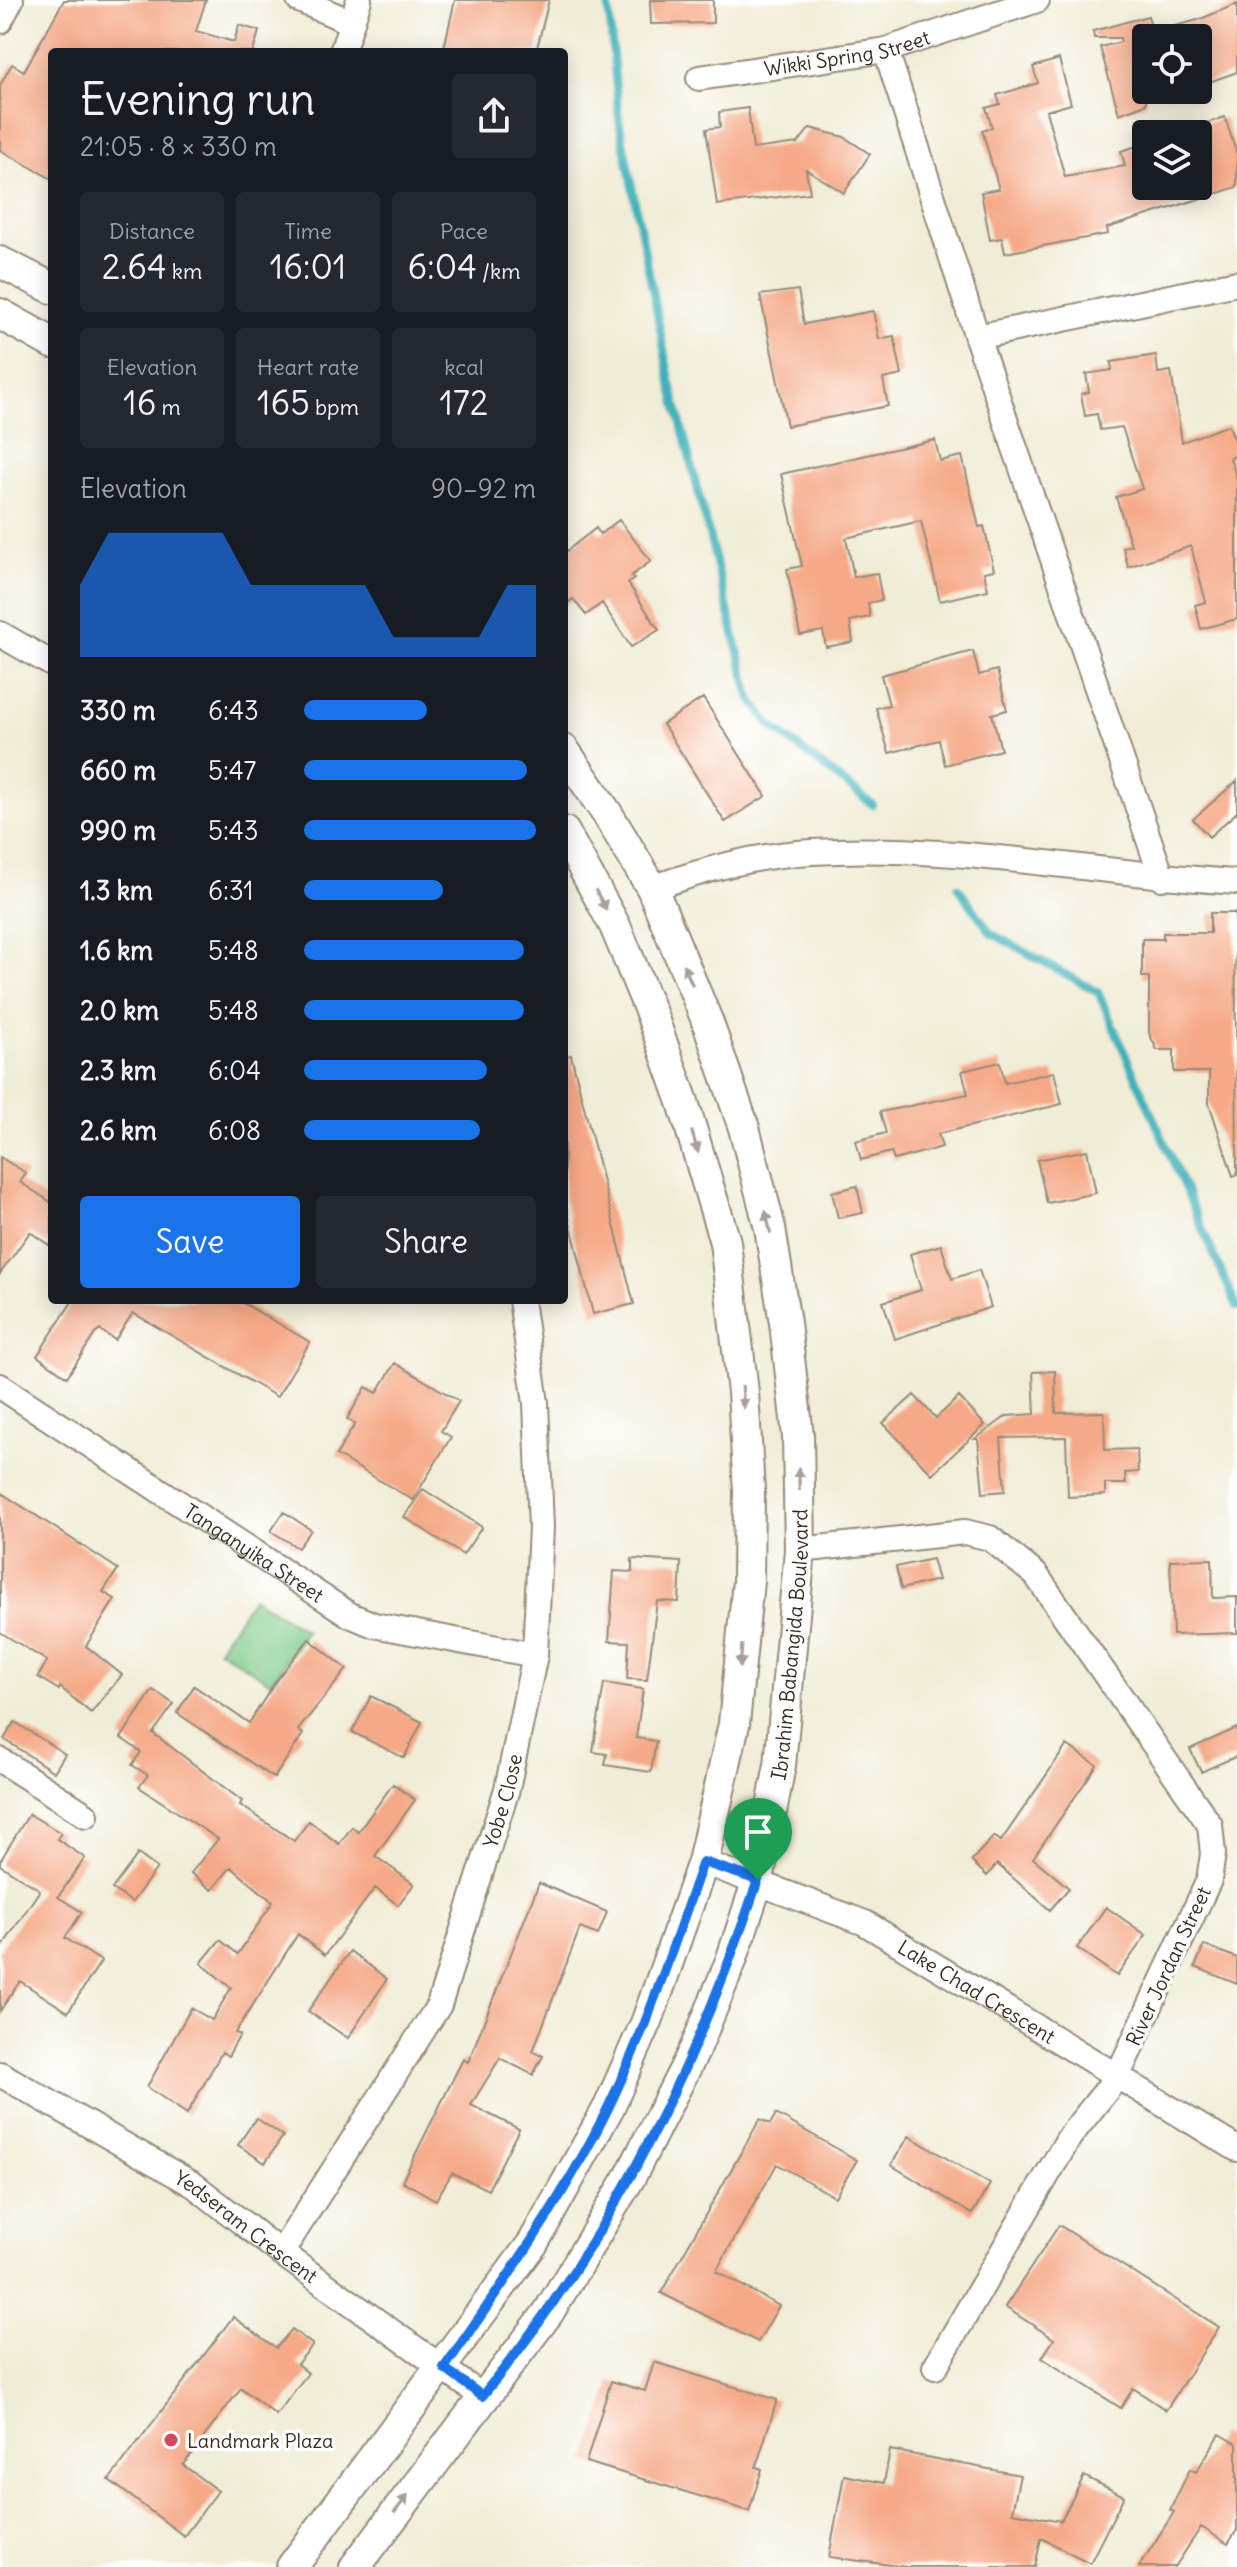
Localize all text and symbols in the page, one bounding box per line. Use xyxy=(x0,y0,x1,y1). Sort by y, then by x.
street label: Wikki Spring Street xyxy=(762,24,933,81)
map controls xyxy=(1132,24,1212,200)
button: locate xyxy=(1132,24,1212,104)
text: Evening run xyxy=(80,72,315,127)
button: share xyxy=(452,74,536,158)
button: layers xyxy=(1132,120,1212,200)
text: 21:05 · 8 × 330 m xyxy=(80,130,277,163)
text: Distance xyxy=(109,217,195,245)
text: Time xyxy=(284,217,332,245)
text: Pace xyxy=(440,217,488,245)
text: 2.64 xyxy=(102,245,167,288)
text: 16:01 xyxy=(270,245,346,288)
text: 6:04 xyxy=(407,245,477,288)
text: km xyxy=(167,257,202,285)
text: /km xyxy=(477,257,521,285)
text: Elevation xyxy=(107,353,197,381)
text: Heart rate xyxy=(257,353,359,381)
text: kcal xyxy=(444,353,484,381)
text: 16 xyxy=(123,381,156,424)
text: 165 xyxy=(257,381,310,424)
text: 172 xyxy=(440,381,488,424)
text: m xyxy=(156,393,181,421)
text: bpm xyxy=(310,393,359,421)
text: Elevation xyxy=(80,472,187,505)
text: 90–92 m xyxy=(431,472,536,505)
text: 330 m xyxy=(80,694,156,727)
text: 6:43 xyxy=(208,694,259,727)
text: 660 m xyxy=(80,754,156,787)
text: 5:47 xyxy=(208,754,256,787)
text: 990 m xyxy=(80,814,156,847)
text: 5:43 xyxy=(208,814,259,847)
text: 1.3 km xyxy=(80,874,153,907)
text: 6:31 xyxy=(208,874,254,907)
one-way arrow xyxy=(594,889,608,911)
text: 1.6 km xyxy=(80,934,153,967)
text: 5:48 xyxy=(208,934,259,967)
one-way arrow xyxy=(681,963,694,987)
text: 2.0 km xyxy=(80,994,159,1027)
text: 5:48 xyxy=(208,994,259,1027)
text: 2.3 km xyxy=(80,1054,157,1087)
text: 6:04 xyxy=(208,1054,261,1087)
text: 2.6 km xyxy=(80,1114,157,1147)
text: 6:08 xyxy=(208,1114,261,1147)
one-way arrow xyxy=(689,1131,702,1155)
button: Save xyxy=(80,1196,300,1288)
button: Share xyxy=(316,1196,536,1288)
one-way arrow xyxy=(761,1209,773,1234)
one-way arrow xyxy=(737,1385,750,1410)
one-way arrow xyxy=(792,1466,805,1491)
street label: Tanganyika Street xyxy=(180,1498,329,1607)
street label: Ibrahim Babangida Boulevard xyxy=(765,1509,812,1782)
one-way arrow xyxy=(734,1644,747,1669)
street label: Yobe Close xyxy=(477,1752,527,1851)
pin xyxy=(724,1798,792,1880)
icon: arrive xyxy=(736,1810,780,1854)
street label: River Jordan Street xyxy=(1120,1882,1216,2050)
street label: Lake Chad Crescent xyxy=(894,1934,1060,2048)
street label: Yedseram Crescent xyxy=(170,2164,323,2288)
place label: Landmark Plaza xyxy=(187,2428,333,2453)
marker: Landmark Plaza xyxy=(162,2431,180,2449)
one-way arrow xyxy=(393,2494,408,2515)

